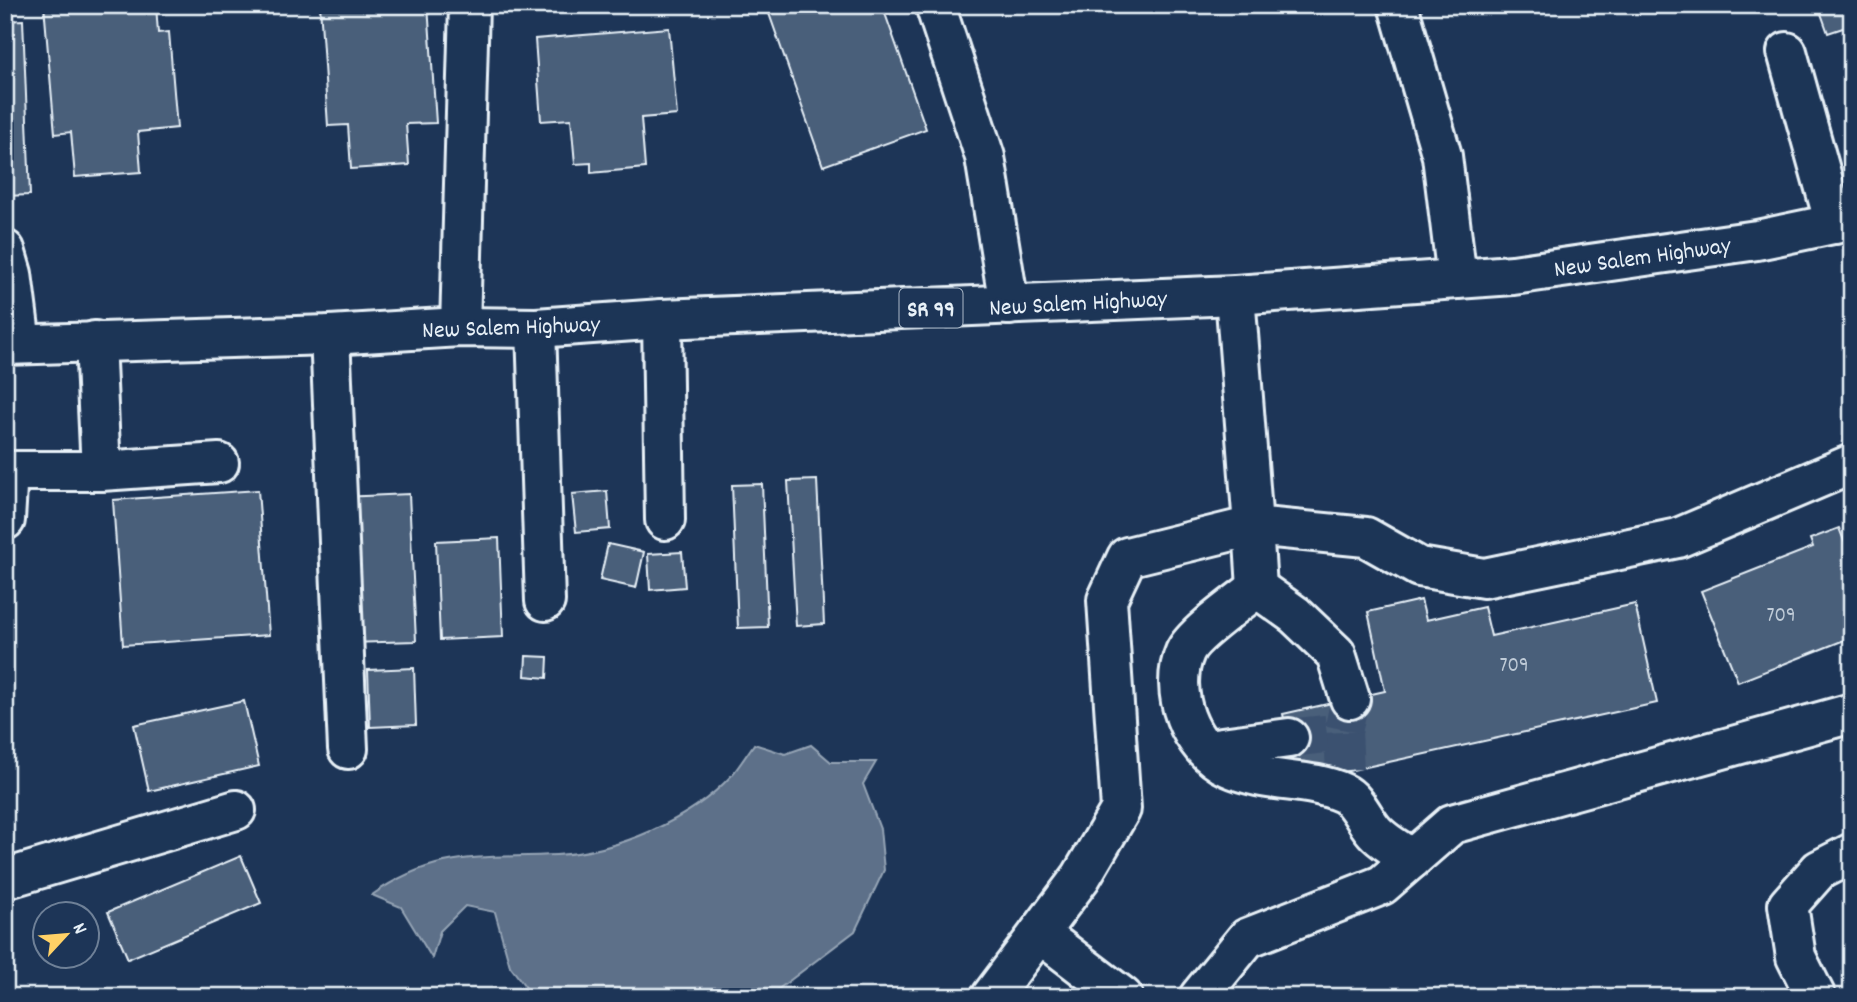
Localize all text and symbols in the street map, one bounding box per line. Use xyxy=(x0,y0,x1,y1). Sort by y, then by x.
street label: New Salem Highway xyxy=(1552,230,1734,288)
street label: New Salem Highway xyxy=(988,283,1169,327)
road number: SR 99 xyxy=(900,288,962,328)
street label: New Salem Highway xyxy=(422,309,602,349)
house number: 709 xyxy=(1766,602,1796,632)
house number: 709 xyxy=(1499,652,1529,682)
north arrow xyxy=(32,900,102,970)
text: N xyxy=(64,919,92,939)

